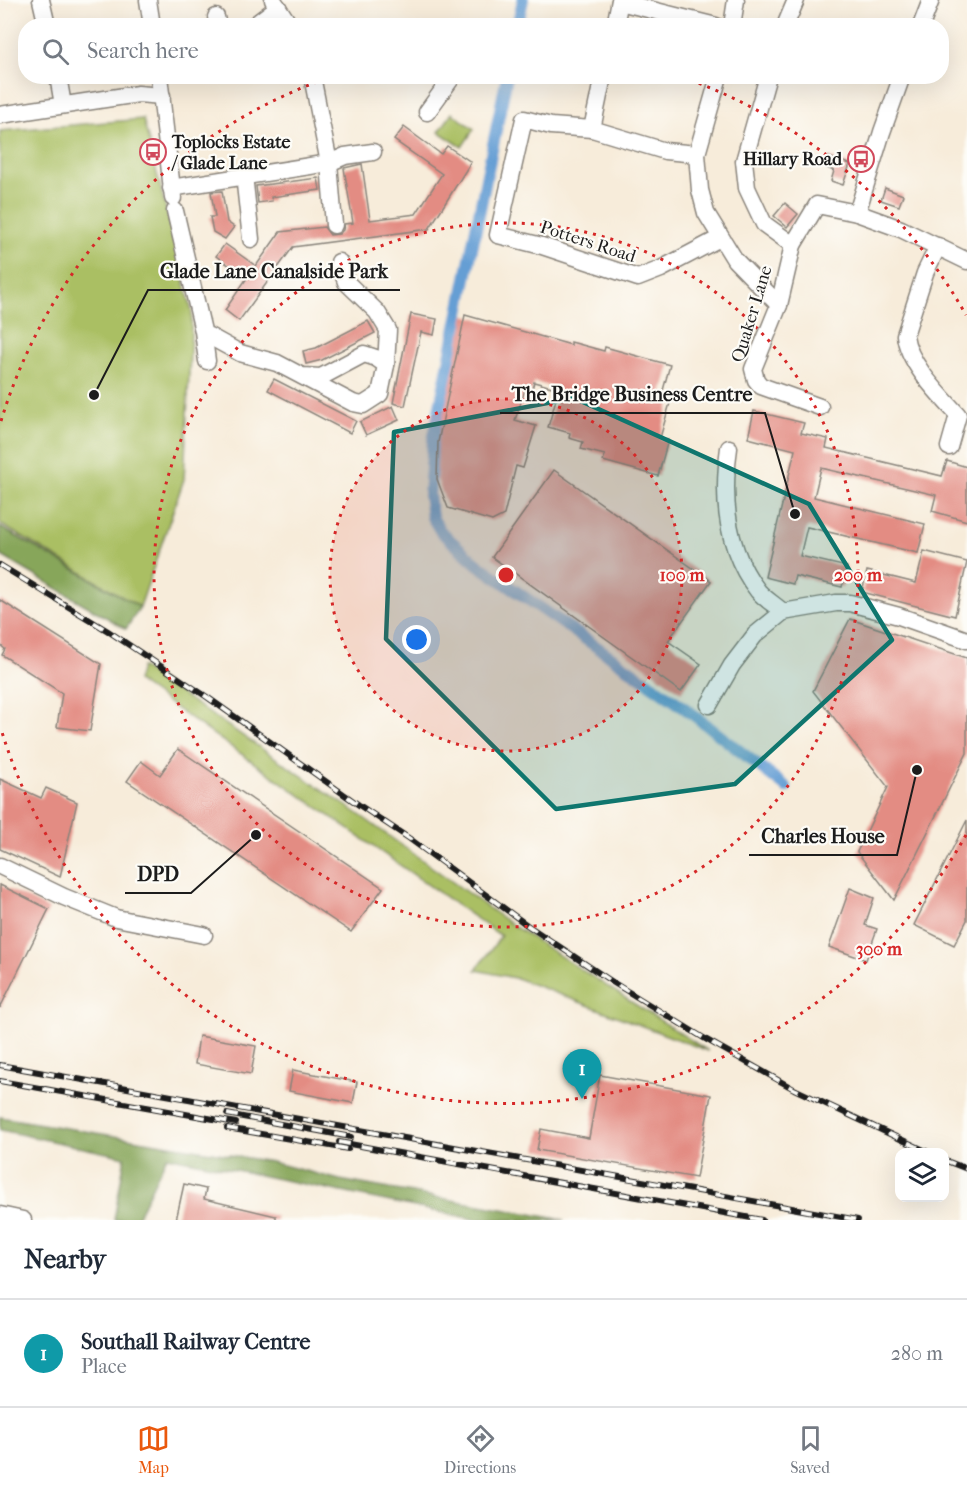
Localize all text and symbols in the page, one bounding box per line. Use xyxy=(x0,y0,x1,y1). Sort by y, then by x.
search box xyxy=(18,18,949,84)
icon: search xyxy=(39,35,72,68)
text: Search here xyxy=(87,38,199,64)
place label: Toplocks Estate / Glade Lane xyxy=(171,132,291,174)
bus stop icon: Toplocks Estate / Glade Lane xyxy=(138,137,168,167)
bus stop icon: Hillary Road xyxy=(846,144,876,174)
place label: Hillary Road xyxy=(743,149,843,170)
street label: Potters Road xyxy=(537,217,639,267)
callout: Glade Lane Canalside Park xyxy=(148,252,400,290)
text: Glade Lane Canalside Park xyxy=(160,260,389,283)
street label: Quaker Lane xyxy=(727,263,777,365)
callout: The Bridge Business Centre xyxy=(500,375,765,413)
text: The Bridge Business Centre xyxy=(511,383,752,406)
centre of rings xyxy=(496,565,516,585)
text: 100 m xyxy=(659,565,706,586)
text: 200 m xyxy=(834,565,883,586)
your location xyxy=(402,625,431,654)
callout: Charles House xyxy=(749,817,897,855)
text: Charles House xyxy=(761,825,885,848)
callout: DPD xyxy=(125,855,191,893)
text: DPD xyxy=(137,863,179,886)
text: 300 m xyxy=(856,939,903,960)
pin: 1 xyxy=(562,1050,602,1099)
map controls xyxy=(895,1148,949,1202)
button: layers xyxy=(895,1148,949,1202)
text: Nearby xyxy=(24,1244,106,1275)
text: Southall Railway Centre xyxy=(81,1329,310,1355)
text: 1 xyxy=(40,1342,47,1365)
text: 280 m xyxy=(891,1342,943,1365)
text: Place xyxy=(81,1355,127,1378)
tab: Map xyxy=(137,1422,170,1477)
tab: Directions xyxy=(444,1422,516,1477)
tab: Saved xyxy=(790,1422,830,1477)

